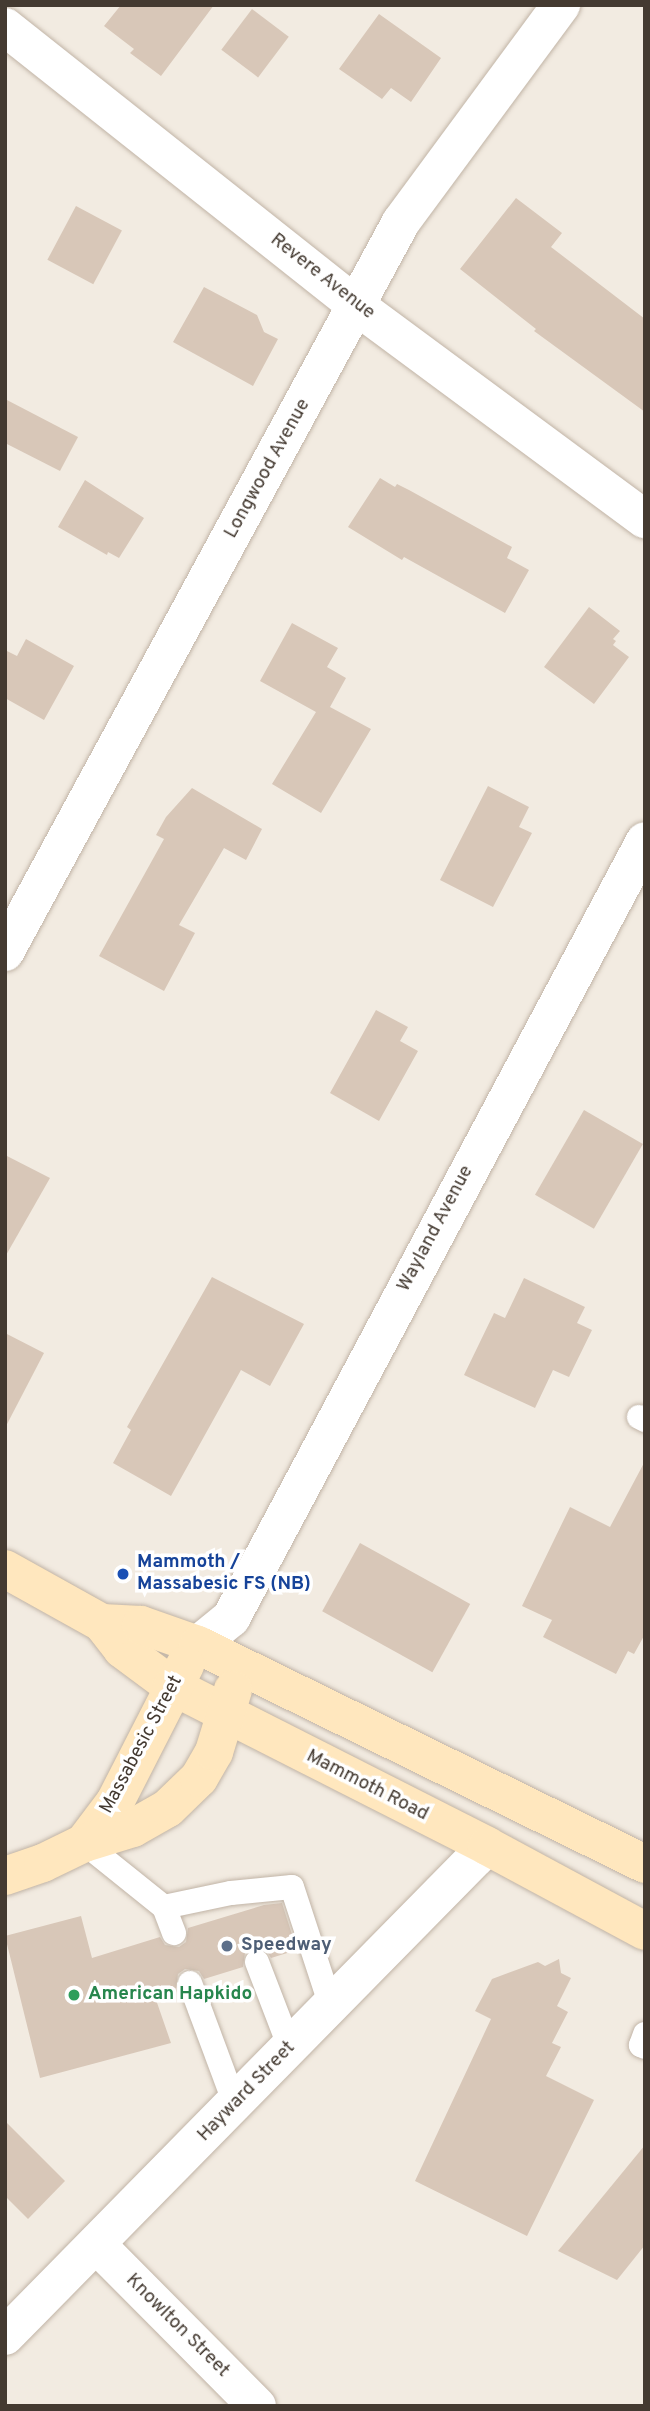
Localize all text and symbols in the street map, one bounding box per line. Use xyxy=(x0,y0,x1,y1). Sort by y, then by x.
street label: Revere Avenue xyxy=(265,229,379,325)
street label: Longwood Avenue xyxy=(220,395,316,543)
street label: Wayland Avenue xyxy=(393,1162,479,1296)
place label: Mammoth / Massabesic FS (NB) xyxy=(137,1552,311,1596)
marker: Mammoth / Massabesic FS (NB) xyxy=(115,1566,131,1582)
street label: Massabesic Street xyxy=(96,1672,188,1818)
street label: Mammoth Road xyxy=(302,1745,432,1827)
place label: Speedway xyxy=(241,1935,332,1957)
marker: Speedway xyxy=(219,1938,235,1954)
place label: American Hapkido xyxy=(88,1984,252,2006)
marker: American Hapkido xyxy=(66,1987,82,2003)
street label: Hayward Street xyxy=(193,2037,301,2147)
street label: Knowlton Street xyxy=(120,2269,234,2383)

